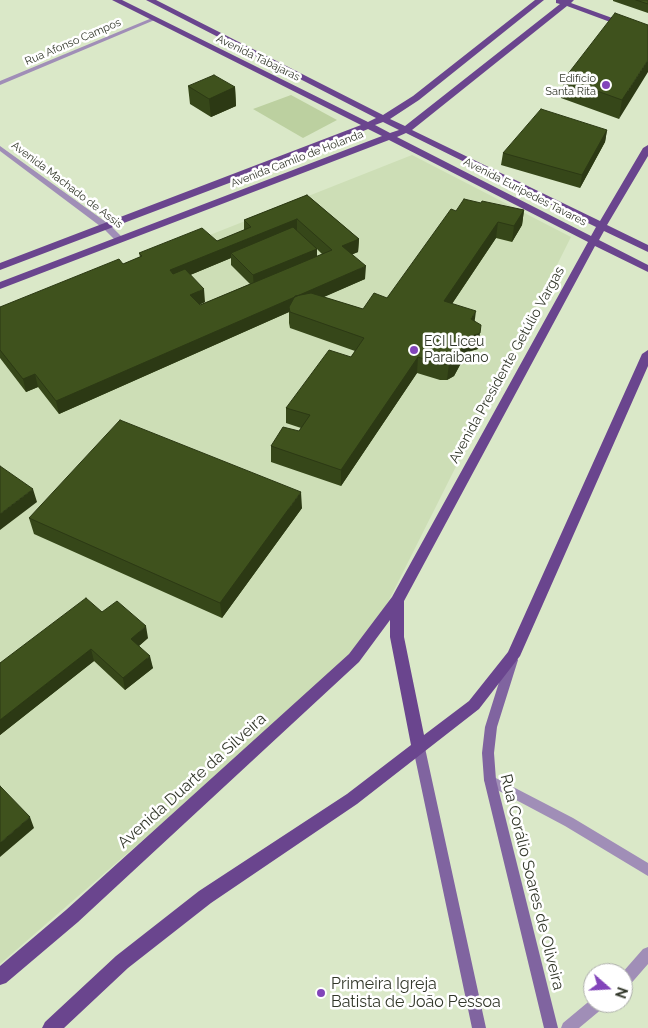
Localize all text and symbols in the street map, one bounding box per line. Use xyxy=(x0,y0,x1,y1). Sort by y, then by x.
street label: Rua Afonso Campos xyxy=(23,16,123,68)
street label: Avenida Tabajaras xyxy=(214,32,302,84)
place label: Edifício Santa Rita xyxy=(545,72,596,98)
marker: Edifício Santa Rita xyxy=(600,79,612,91)
street label: Avenida Camilo de Holanda xyxy=(229,128,365,190)
street label: Avenida Machado de Assis xyxy=(9,139,125,231)
street label: Avenida Eurípedes Tavares xyxy=(461,155,589,229)
street label: Avenida Presidente Getúlio Vargas xyxy=(446,264,568,466)
place label: ECI Liceu Paraibano xyxy=(424,334,489,367)
marker: ECI Liceu Paraibano xyxy=(408,344,420,356)
street label: Avenida Duarte da Silveira xyxy=(114,709,270,853)
street label: Rua Corálio Soares de Oliveira xyxy=(496,772,568,992)
north arrow xyxy=(583,963,633,1013)
place label: Primeira Igreja Batista de João Pessoa xyxy=(331,974,501,1012)
text: N xyxy=(612,985,631,1000)
marker: Primeira Igreja Batista de João Pessoa xyxy=(315,987,327,999)

